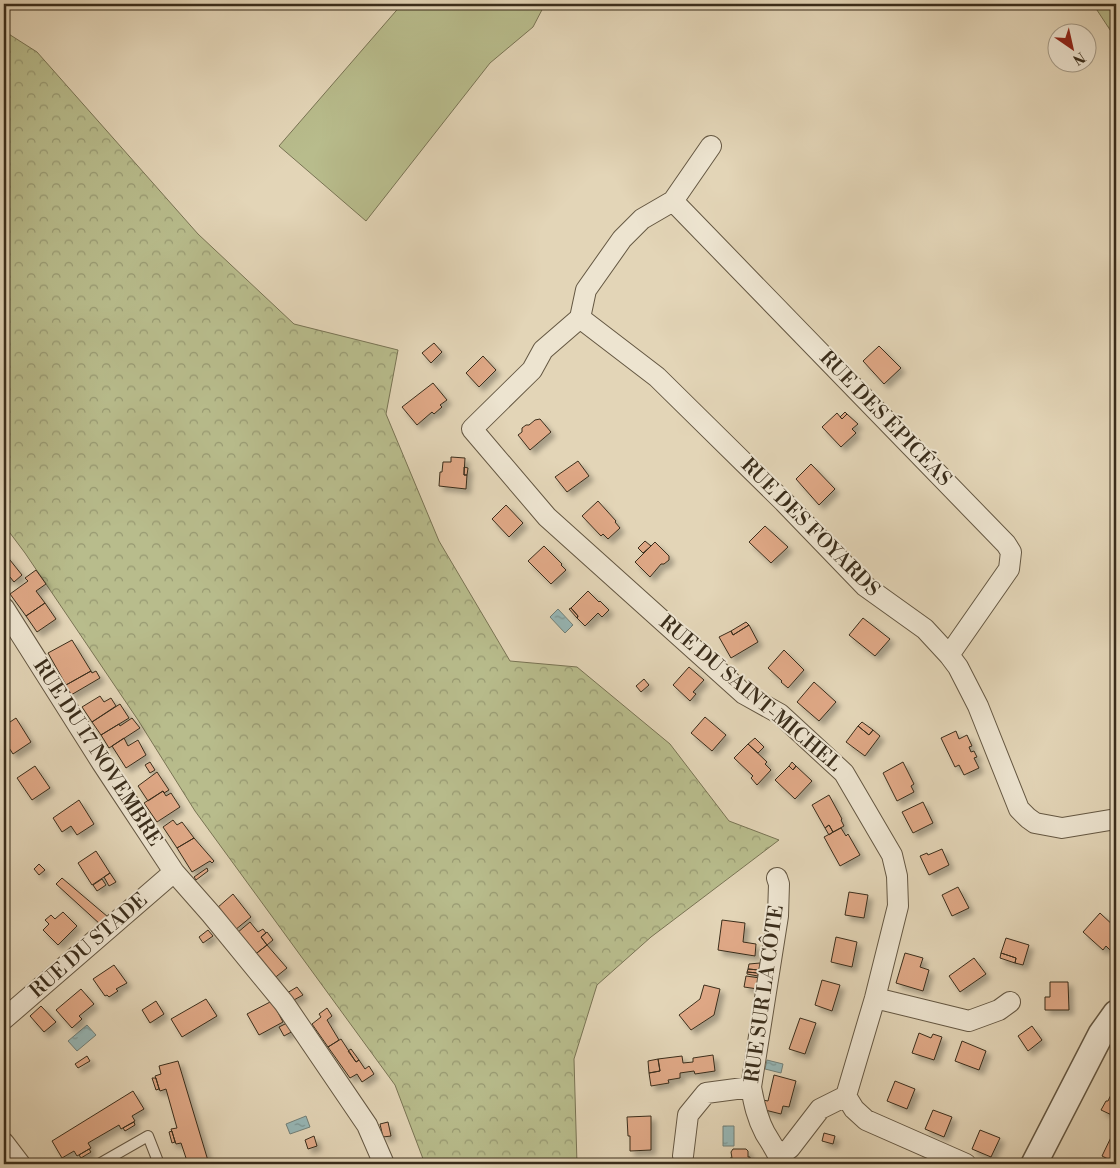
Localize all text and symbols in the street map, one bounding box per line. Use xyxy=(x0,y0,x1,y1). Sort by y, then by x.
north arrow xyxy=(1048,22,1098,72)
text: N xyxy=(1069,47,1088,69)
street label: RUE DES ÉPICÉAS xyxy=(814,345,957,492)
street label: RUE DES FOYARDS xyxy=(735,453,885,603)
street label: RUE DU SAINT-MICHEL xyxy=(654,610,846,778)
street label: RUE DU 17 NOVEMBRE xyxy=(27,655,167,851)
street label: RUE DU STADE xyxy=(25,888,153,1004)
street label: RUE SUR LA CÔTE xyxy=(739,903,790,1085)

